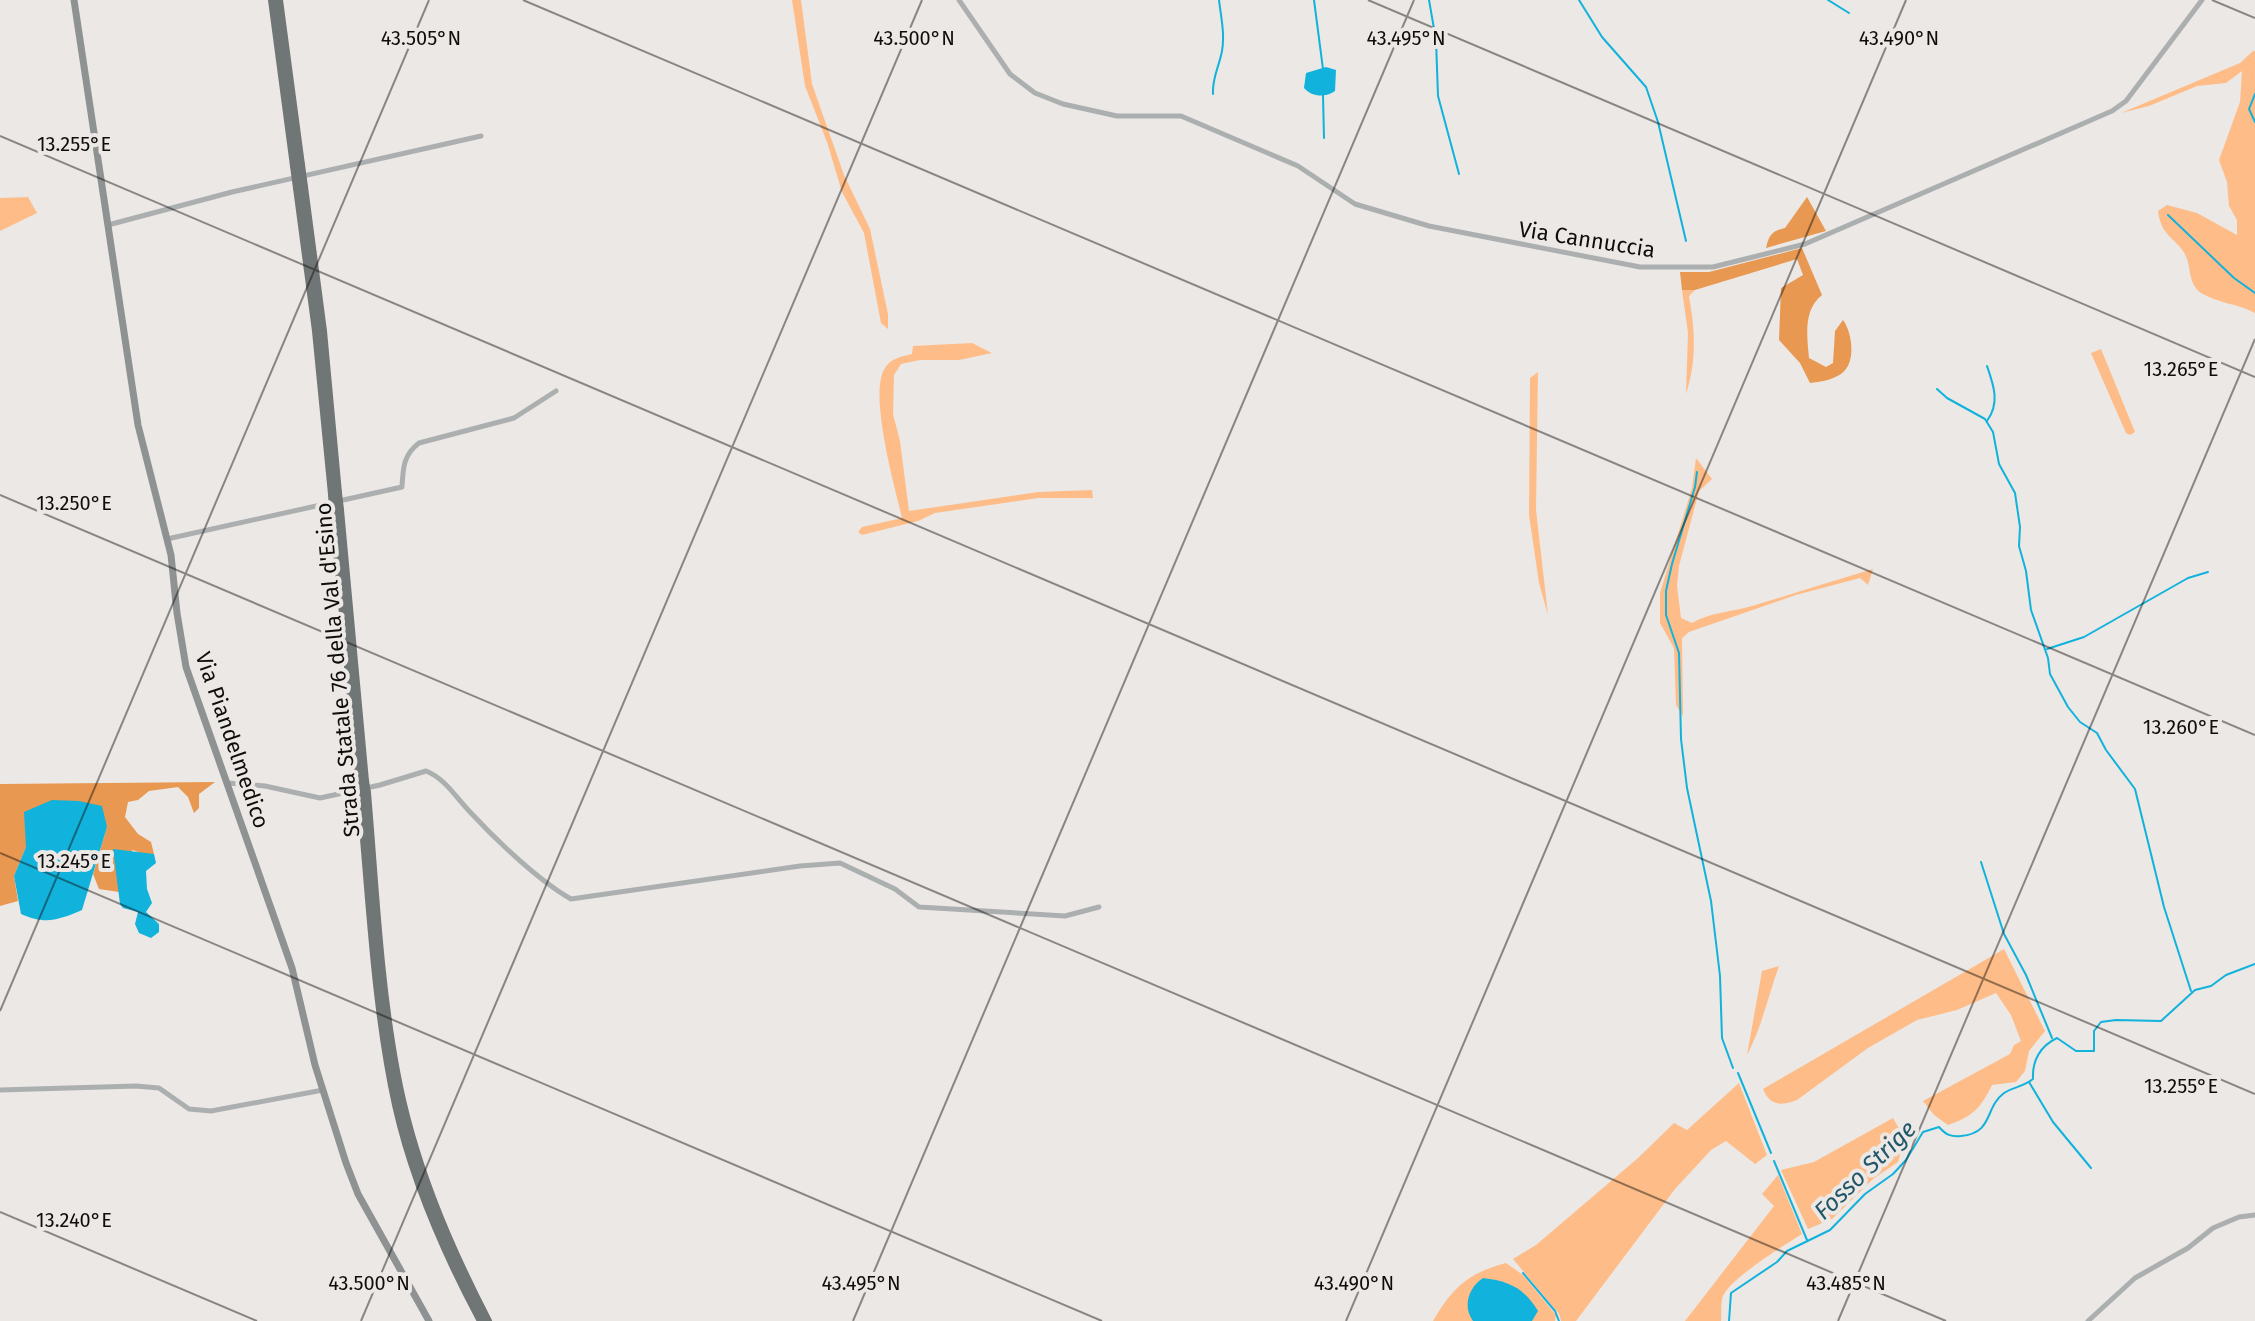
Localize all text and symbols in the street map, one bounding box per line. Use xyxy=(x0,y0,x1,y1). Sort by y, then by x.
text: 43.505°N xyxy=(381,26,461,50)
text: 43.500°N xyxy=(873,26,955,50)
text: 43.495°N xyxy=(1366,26,1446,50)
text: 43.490°N xyxy=(1859,26,1939,50)
text: 13.255°E xyxy=(37,132,111,156)
street label: Via Cannuccia xyxy=(1517,215,1657,264)
text: 13.265°E xyxy=(2144,357,2218,381)
text: 13.250°E xyxy=(36,491,112,515)
street label: Strada Statale 76 della Val d'Esino xyxy=(309,502,366,838)
street label: Via Piandelmedico xyxy=(190,648,275,832)
text: 13.260°E xyxy=(2143,715,2219,739)
text: 13.245°E xyxy=(37,849,111,873)
text: 13.255°E xyxy=(2144,1074,2218,1098)
water label: Fosso Strige xyxy=(1808,1115,1922,1225)
text: 13.240°E xyxy=(36,1208,112,1232)
text: 43.500°N xyxy=(328,1271,410,1295)
text: 43.495°N xyxy=(821,1271,901,1295)
text: 43.490°N xyxy=(1314,1271,1394,1295)
text: 43.485°N xyxy=(1806,1271,1886,1295)

